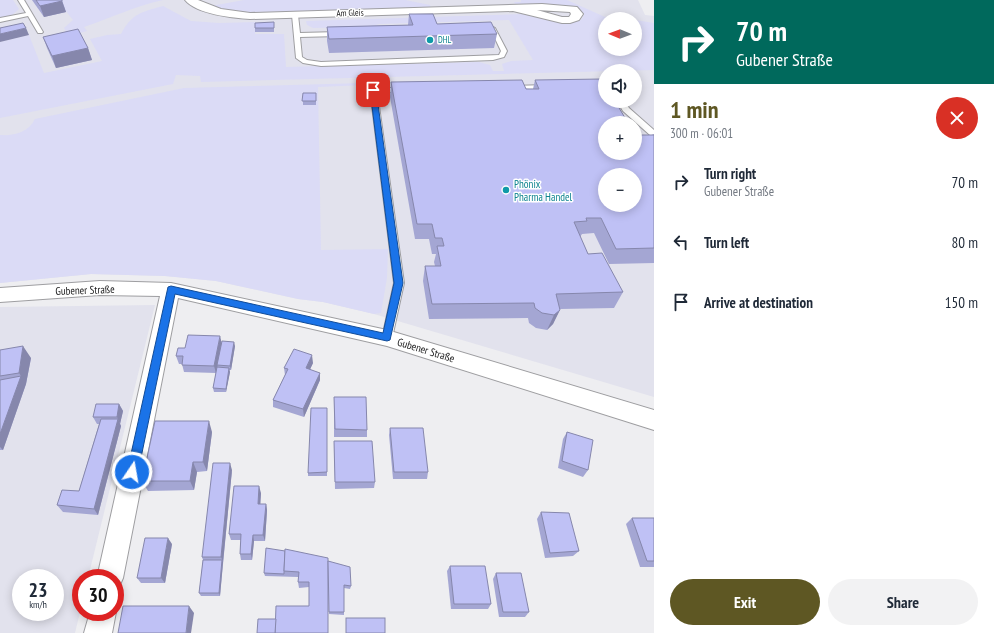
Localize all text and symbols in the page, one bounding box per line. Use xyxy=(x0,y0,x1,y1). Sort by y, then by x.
street label: Am Gleis xyxy=(336,7,364,18)
north arrow xyxy=(598,12,642,56)
map controls xyxy=(598,12,642,212)
text: 70 m xyxy=(736,12,787,49)
icon: right xyxy=(670,16,722,68)
place label: DHL xyxy=(438,34,452,45)
marker: DHL xyxy=(425,35,435,45)
text: Gubener Straße xyxy=(736,48,833,71)
button: sound xyxy=(598,64,642,108)
pin xyxy=(356,73,390,107)
icon: arrive xyxy=(362,79,384,101)
text: 1 min xyxy=(670,94,718,125)
button: close xyxy=(936,97,978,139)
button: + xyxy=(598,116,642,160)
text: 300 m · 06:01 xyxy=(670,125,733,142)
text: Turn right xyxy=(704,164,756,183)
button: − xyxy=(598,168,642,212)
icon: right xyxy=(670,171,692,193)
text: 70 m xyxy=(952,173,978,192)
place label: Phönix Pharma Handel xyxy=(514,177,573,204)
text: Gubener Straße xyxy=(704,183,774,200)
marker: Phönix Pharma Handel xyxy=(501,185,511,195)
icon: left xyxy=(670,231,692,253)
text: Turn left xyxy=(704,233,749,252)
text: 80 m xyxy=(952,233,978,252)
street label: Gubener Straße xyxy=(55,282,115,298)
icon: arrive xyxy=(670,291,692,313)
text: Arrive at destination xyxy=(704,293,813,312)
text: 150 m xyxy=(945,293,978,312)
street label: Gubener Straße xyxy=(396,335,457,365)
position arrow xyxy=(111,451,153,493)
speed limit sign: 30 xyxy=(72,569,124,621)
text: 23 xyxy=(28,577,48,603)
button: Exit xyxy=(670,579,820,625)
button: Share xyxy=(828,579,978,625)
text: km/h xyxy=(29,598,47,611)

